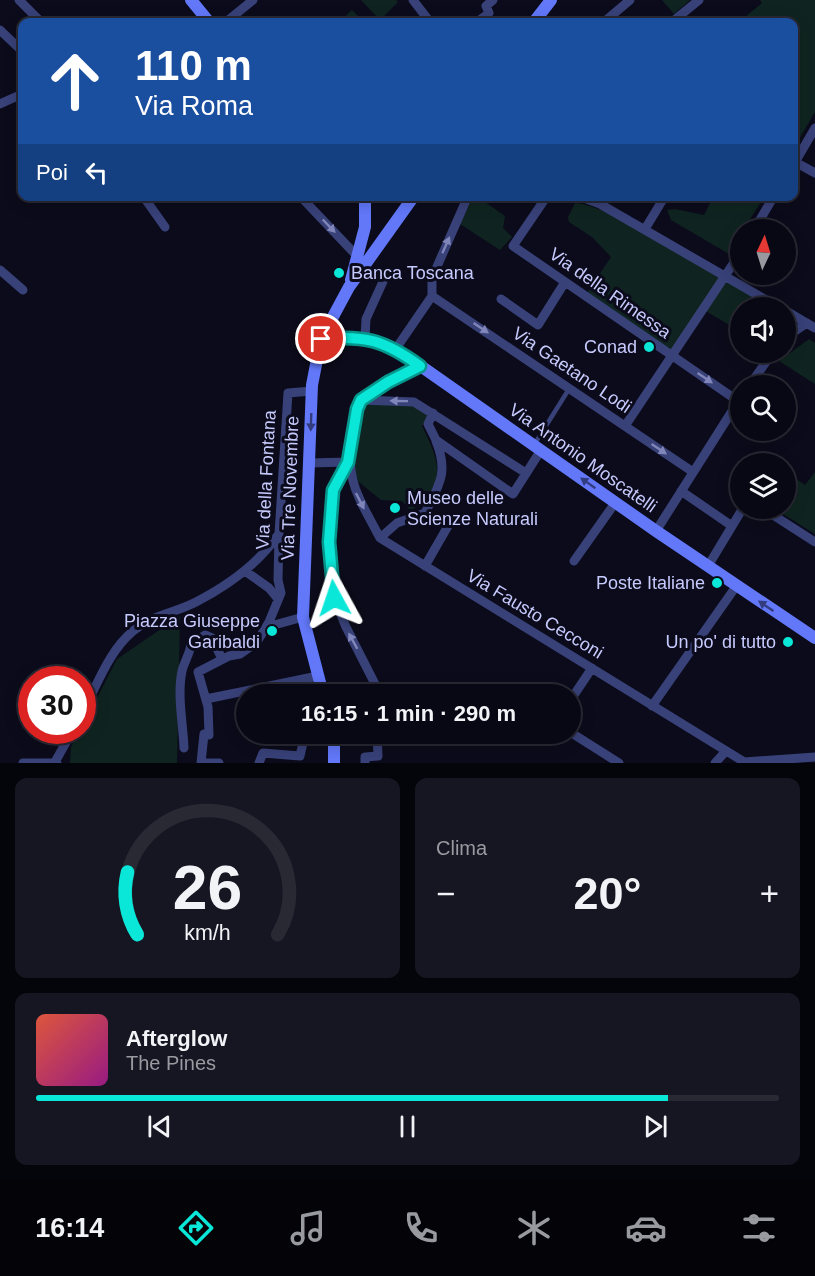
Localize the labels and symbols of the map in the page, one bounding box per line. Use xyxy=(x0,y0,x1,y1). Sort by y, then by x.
one-way arrow xyxy=(322,219,336,234)
north arrow xyxy=(730,219,796,285)
one-way arrow xyxy=(442,237,451,254)
street label: Via della Rimessa xyxy=(545,244,675,343)
place label: Banca Toscana xyxy=(351,263,475,283)
marker: Banca Toscana xyxy=(332,266,346,280)
pin xyxy=(295,313,346,364)
one-way arrow xyxy=(472,322,488,334)
street label: Via Gaetano Lodi xyxy=(509,323,635,417)
place label: Conad xyxy=(584,337,637,357)
marker: Conad xyxy=(642,340,656,354)
one-way arrow xyxy=(697,373,714,384)
one-way arrow xyxy=(389,396,408,406)
street label: Via Antonio Moscatelli xyxy=(505,399,661,517)
street label: Via della Fontana xyxy=(252,409,280,550)
one-way arrow xyxy=(306,413,315,432)
street label: Via Tre Novembre xyxy=(277,415,303,561)
one-way arrow xyxy=(651,443,667,455)
one-way arrow xyxy=(581,477,597,489)
place label: Museo delle Scienze Naturali xyxy=(407,488,538,529)
one-way arrow xyxy=(355,492,365,510)
marker: Museo delle Scienze Naturali xyxy=(388,501,402,515)
street label: Via Fausto Cecconi xyxy=(463,565,607,663)
position arrow xyxy=(302,566,366,630)
place label: Poste Italiane xyxy=(596,573,705,593)
marker: Poste Italiane xyxy=(710,576,724,590)
one-way arrow xyxy=(758,600,775,611)
place label: Piazza Giuseppe Garibaldi xyxy=(124,611,260,652)
marker: Piazza Giuseppe Garibaldi xyxy=(265,624,279,638)
one-way arrow xyxy=(348,632,358,649)
place label: Un po' di tutto xyxy=(665,632,776,652)
marker: Un po' di tutto xyxy=(781,635,795,649)
speed limit sign: 30 xyxy=(18,666,96,744)

